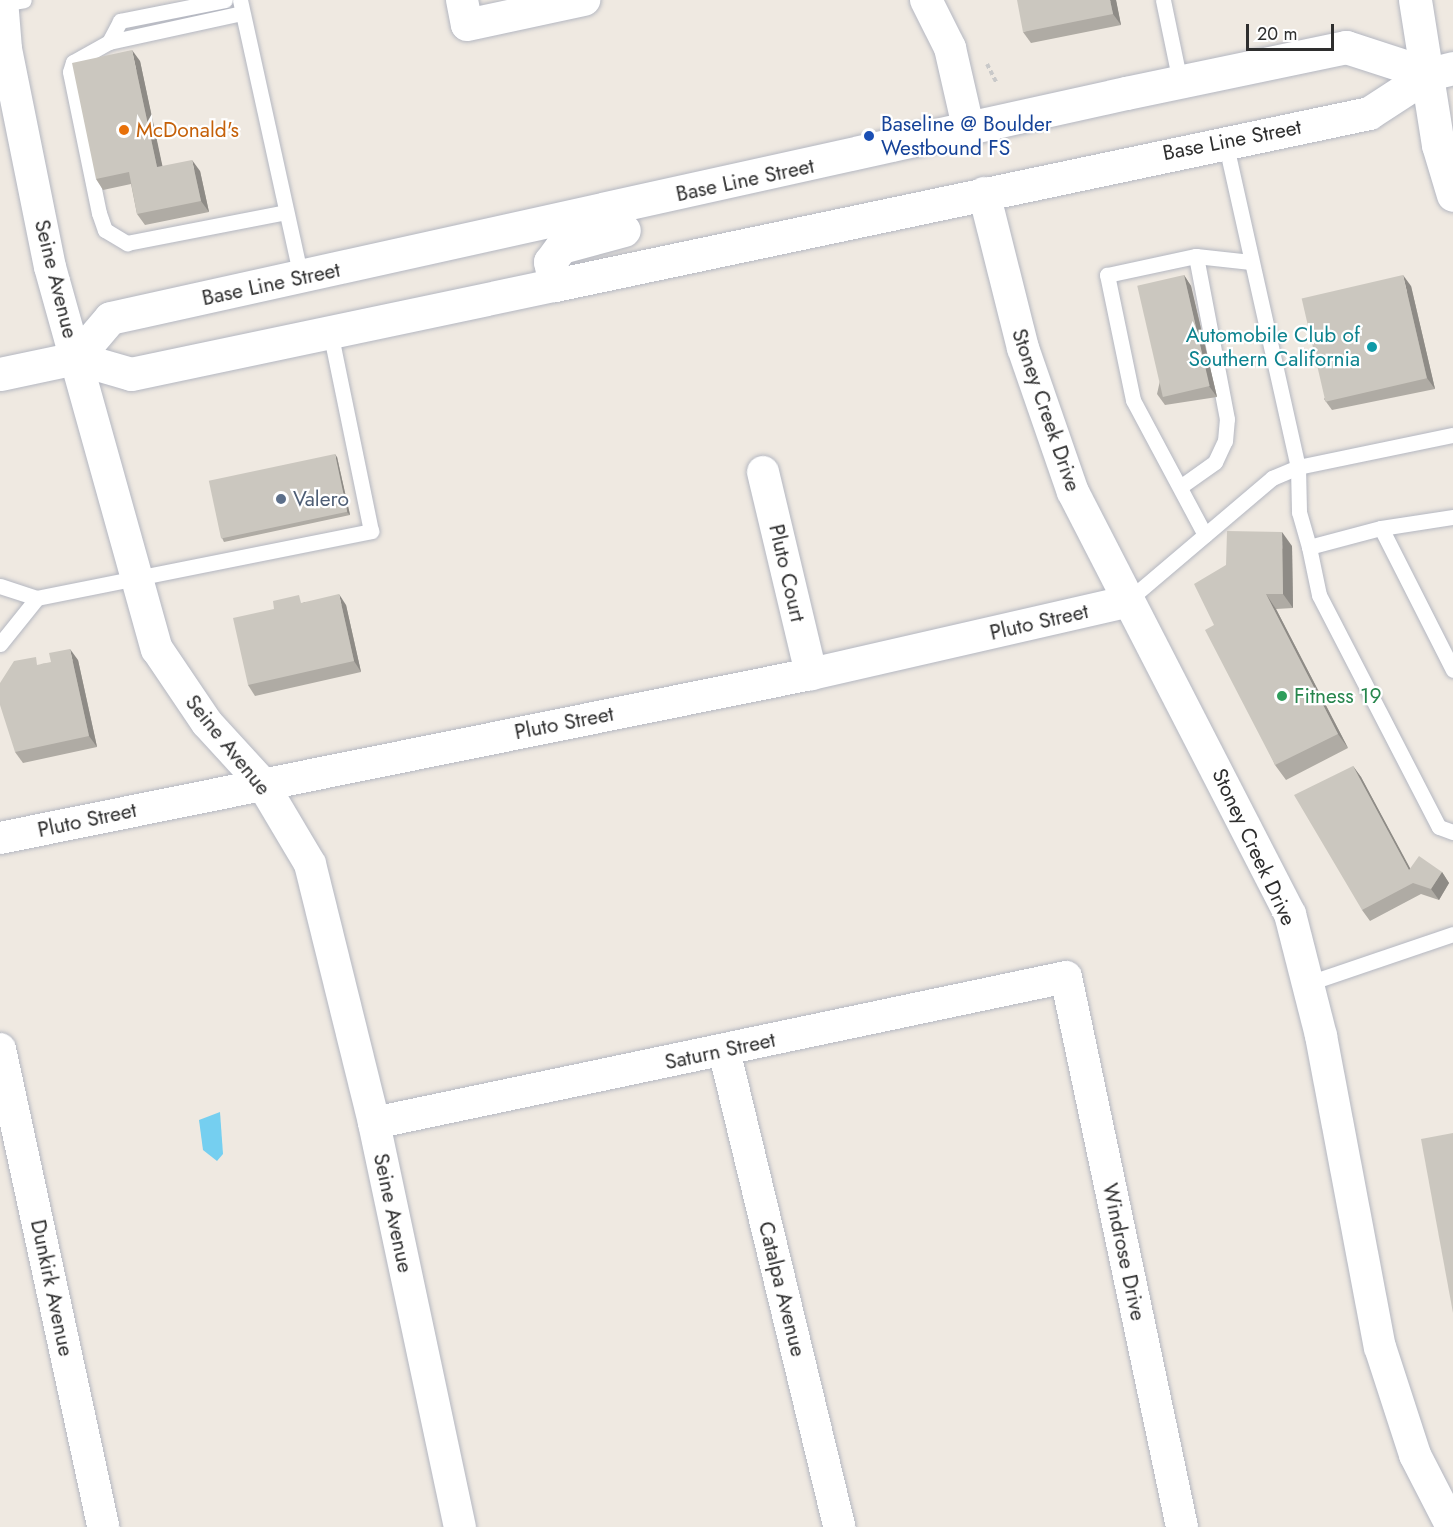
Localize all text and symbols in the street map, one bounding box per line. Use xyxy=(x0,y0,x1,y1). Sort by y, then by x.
scale bar xyxy=(1249,12,1338,50)
text: 20 m xyxy=(1257,21,1297,47)
place label: Baseline @ Boulder Westbound FS xyxy=(881,111,1052,161)
street label: Base Line Street xyxy=(1161,114,1303,166)
place label: McDonald's xyxy=(136,117,239,143)
marker: McDonald's xyxy=(117,123,131,137)
marker: Baseline @ Boulder Westbound FS xyxy=(862,129,876,143)
street label: Base Line Street xyxy=(674,153,816,207)
street label: Seine Avenue xyxy=(29,217,83,341)
street label: Base Line Street xyxy=(200,257,342,311)
place label: Automobile Club of Southern California xyxy=(1186,322,1360,372)
street label: Stoney Creek Drive xyxy=(1006,325,1086,495)
marker: Automobile Club of Southern California xyxy=(1365,340,1379,354)
place label: Valero xyxy=(293,486,349,512)
marker: Valero xyxy=(274,492,288,506)
street label: Pluto Court xyxy=(764,522,810,624)
street label: Pluto Street xyxy=(987,598,1091,646)
place label: Fitness 19 xyxy=(1294,683,1382,709)
marker: Fitness 19 xyxy=(1275,689,1289,703)
street label: Seine Avenue xyxy=(180,690,276,800)
street label: Pluto Street xyxy=(512,701,616,745)
street label: Stoney Creek Drive xyxy=(1207,765,1301,929)
street label: Pluto Street xyxy=(35,797,139,843)
street label: Saturn Street xyxy=(662,1027,778,1075)
street label: Seine Avenue xyxy=(368,1151,418,1275)
street label: Windrose Drive xyxy=(1097,1181,1151,1323)
street label: Dunkirk Avenue xyxy=(25,1217,79,1359)
street label: Catalpa Avenue xyxy=(753,1219,811,1359)

